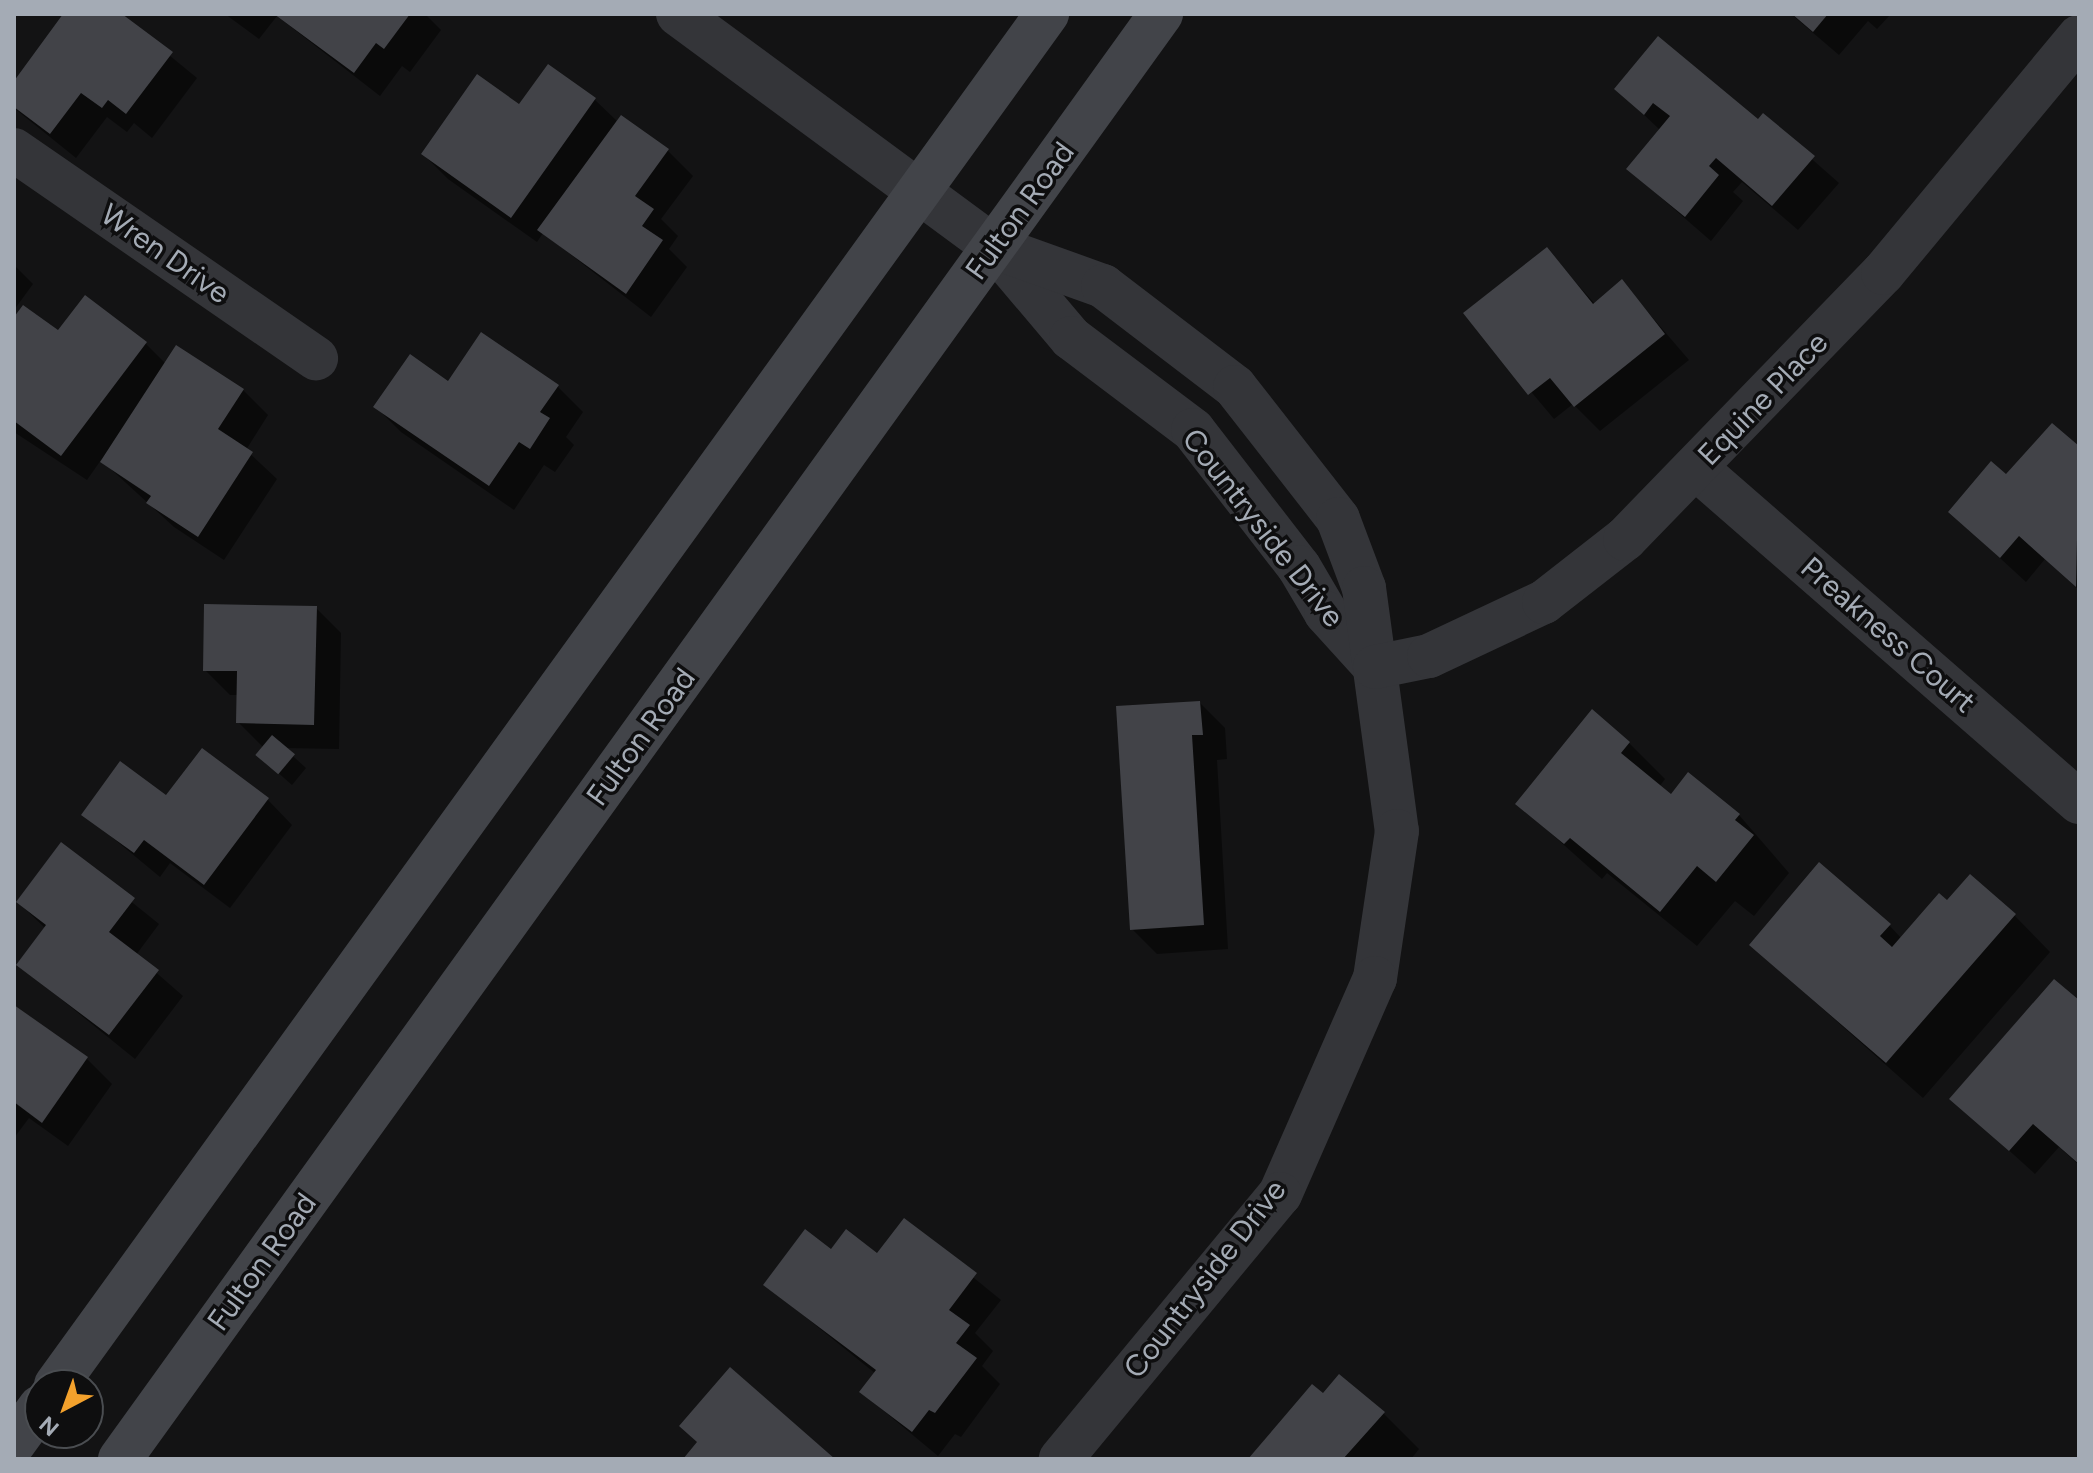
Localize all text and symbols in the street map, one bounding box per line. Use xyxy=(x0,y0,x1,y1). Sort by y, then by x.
street label: Fulton Road xyxy=(958,135,1082,287)
street label: Wren Drive xyxy=(94,197,236,311)
street label: Equine Place xyxy=(1691,325,1835,473)
street label: Countryside Drive xyxy=(1174,422,1352,634)
street label: Preakness Court xyxy=(1793,549,1983,721)
street label: Fulton Road xyxy=(579,661,703,813)
street label: Countryside Drive xyxy=(1116,1173,1294,1385)
street label: Fulton Road xyxy=(200,1186,324,1338)
north arrow xyxy=(24,1369,104,1449)
text: N xyxy=(34,1410,65,1442)

